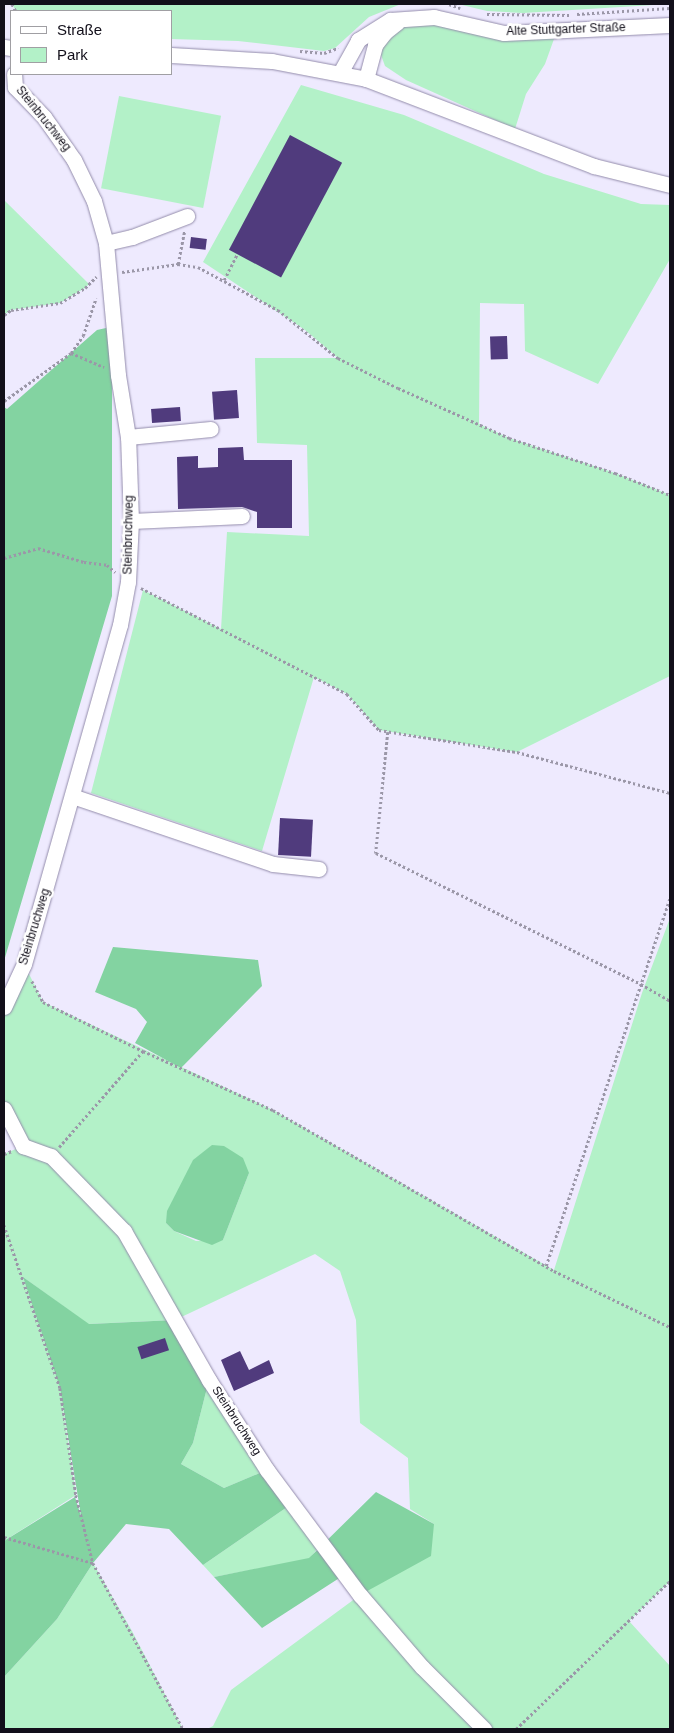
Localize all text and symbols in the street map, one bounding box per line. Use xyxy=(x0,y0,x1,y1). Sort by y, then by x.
legend xyxy=(10,10,172,75)
text: Straße xyxy=(57,21,102,38)
street label: Alte Stuttgarter Straße xyxy=(506,21,626,39)
text: Park xyxy=(57,46,88,63)
street label: Steinbruchweg xyxy=(12,84,74,154)
street label: Steinbruchweg xyxy=(121,495,137,575)
street label: Steinbruchweg xyxy=(17,887,53,967)
street label: Steinbruchweg xyxy=(208,1384,264,1458)

